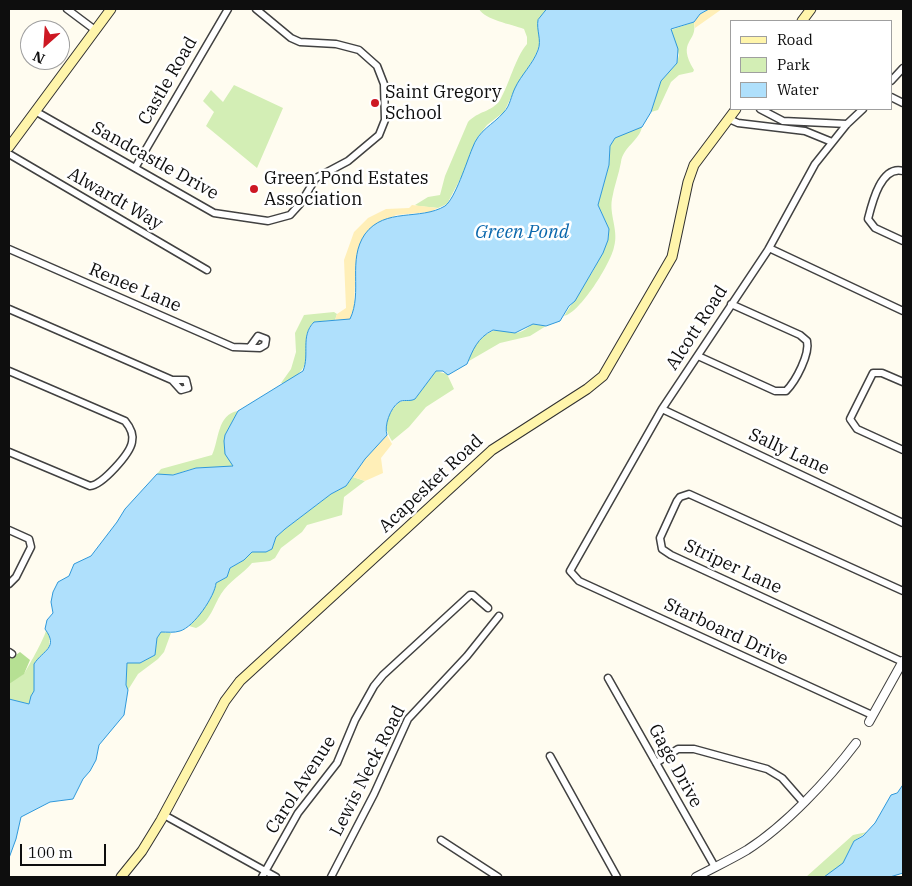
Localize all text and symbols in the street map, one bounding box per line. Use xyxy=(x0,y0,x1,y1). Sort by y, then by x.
north arrow xyxy=(20,20,70,70)
legend xyxy=(730,20,892,110)
text: Road xyxy=(777,30,813,49)
street label: Castle Road xyxy=(134,33,202,129)
text: N xyxy=(30,47,48,68)
text: Park xyxy=(777,55,810,74)
text: Water xyxy=(777,80,819,99)
place label: Saint Gregory School xyxy=(385,82,502,125)
marker: Saint Gregory School xyxy=(369,97,381,109)
street label: Sandcastle Drive xyxy=(88,117,222,205)
street label: Alwardt Way xyxy=(64,163,166,235)
place label: Green Pond Estates Association xyxy=(264,168,429,210)
marker: Green Pond Estates Association xyxy=(248,183,260,195)
water label: Green Pond xyxy=(475,222,569,244)
street label: Renee Lane xyxy=(86,259,184,317)
street label: Alcott Road xyxy=(662,282,732,374)
street label: Sally Lane xyxy=(745,424,833,480)
street label: Acapesket Road xyxy=(375,430,487,538)
street label: Striper Lane xyxy=(681,535,785,599)
street label: Starboard Drive xyxy=(661,594,791,670)
street label: Lewis Neck Road xyxy=(326,702,410,840)
street label: Gage Drive xyxy=(643,721,707,811)
street label: Carol Avenue xyxy=(261,732,341,838)
scale bar xyxy=(22,834,109,866)
text: 100 m xyxy=(28,843,73,862)

